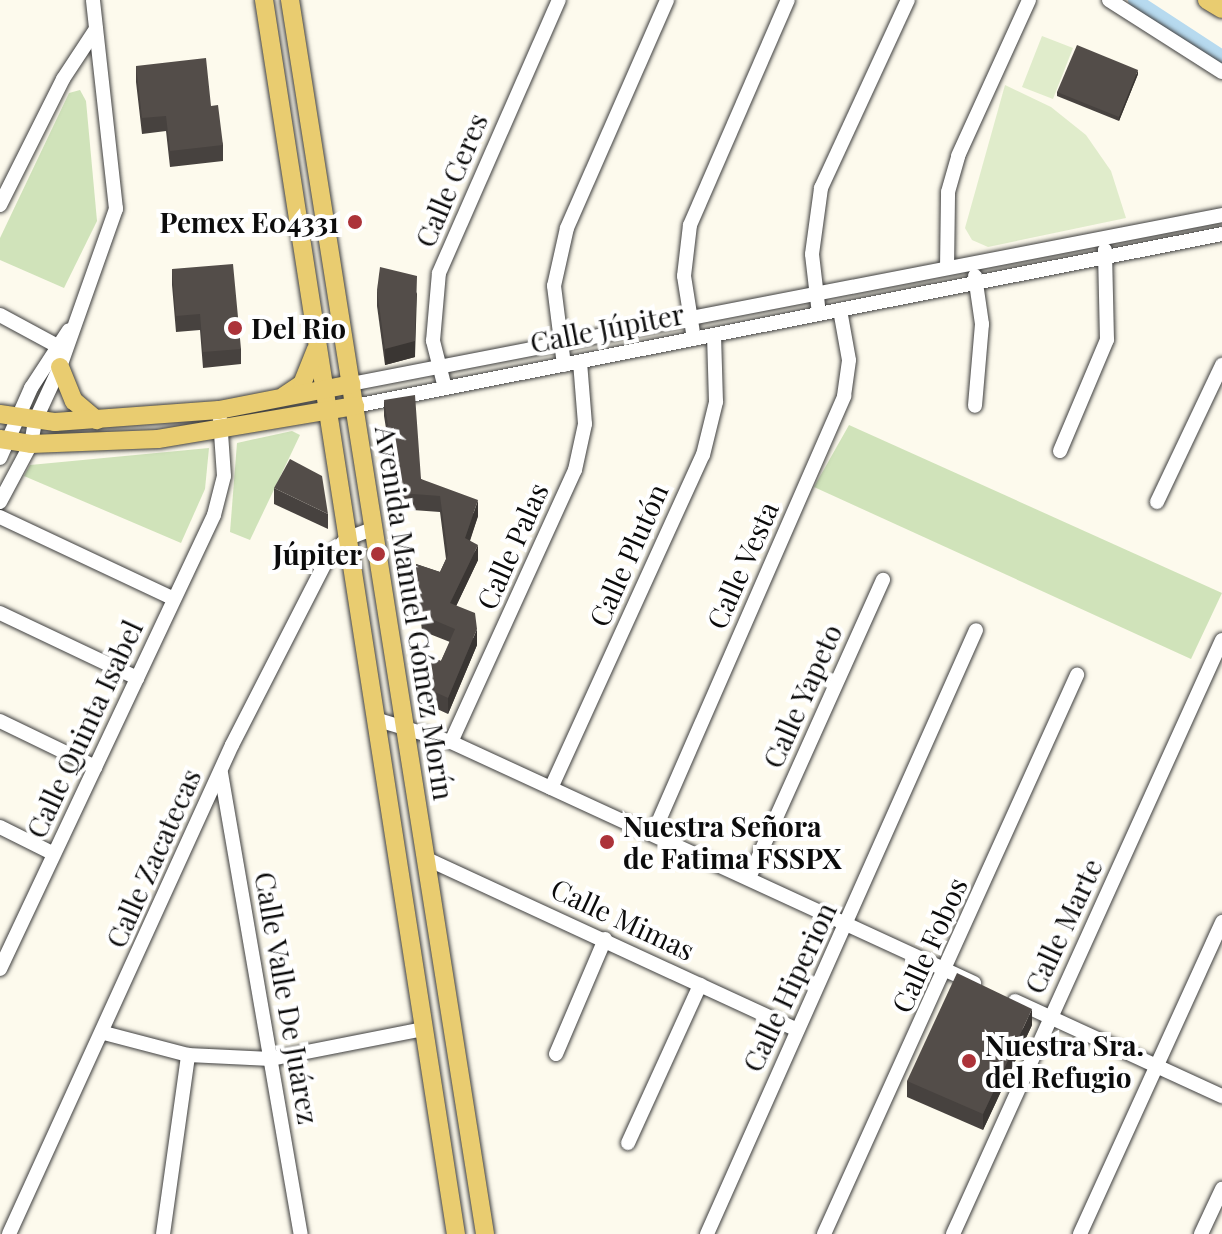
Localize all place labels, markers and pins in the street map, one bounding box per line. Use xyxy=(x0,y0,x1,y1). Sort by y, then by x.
place label: Pemex E04331 xyxy=(159,205,339,239)
marker: Pemex E04331 xyxy=(346,213,364,231)
place label: Del Rio xyxy=(251,311,346,345)
marker: Del Rio xyxy=(226,319,244,337)
place label: Júpiter xyxy=(273,537,362,571)
marker: Júpiter xyxy=(369,545,387,563)
place label: Nuestra Señora de Fatima FSSPX xyxy=(623,809,842,875)
marker: Nuestra Señora de Fatima FSSPX xyxy=(598,833,616,851)
place label: Nuestra Sra. del Refugio xyxy=(985,1028,1144,1094)
marker: Nuestra Sra. del Refugio xyxy=(960,1052,978,1070)

